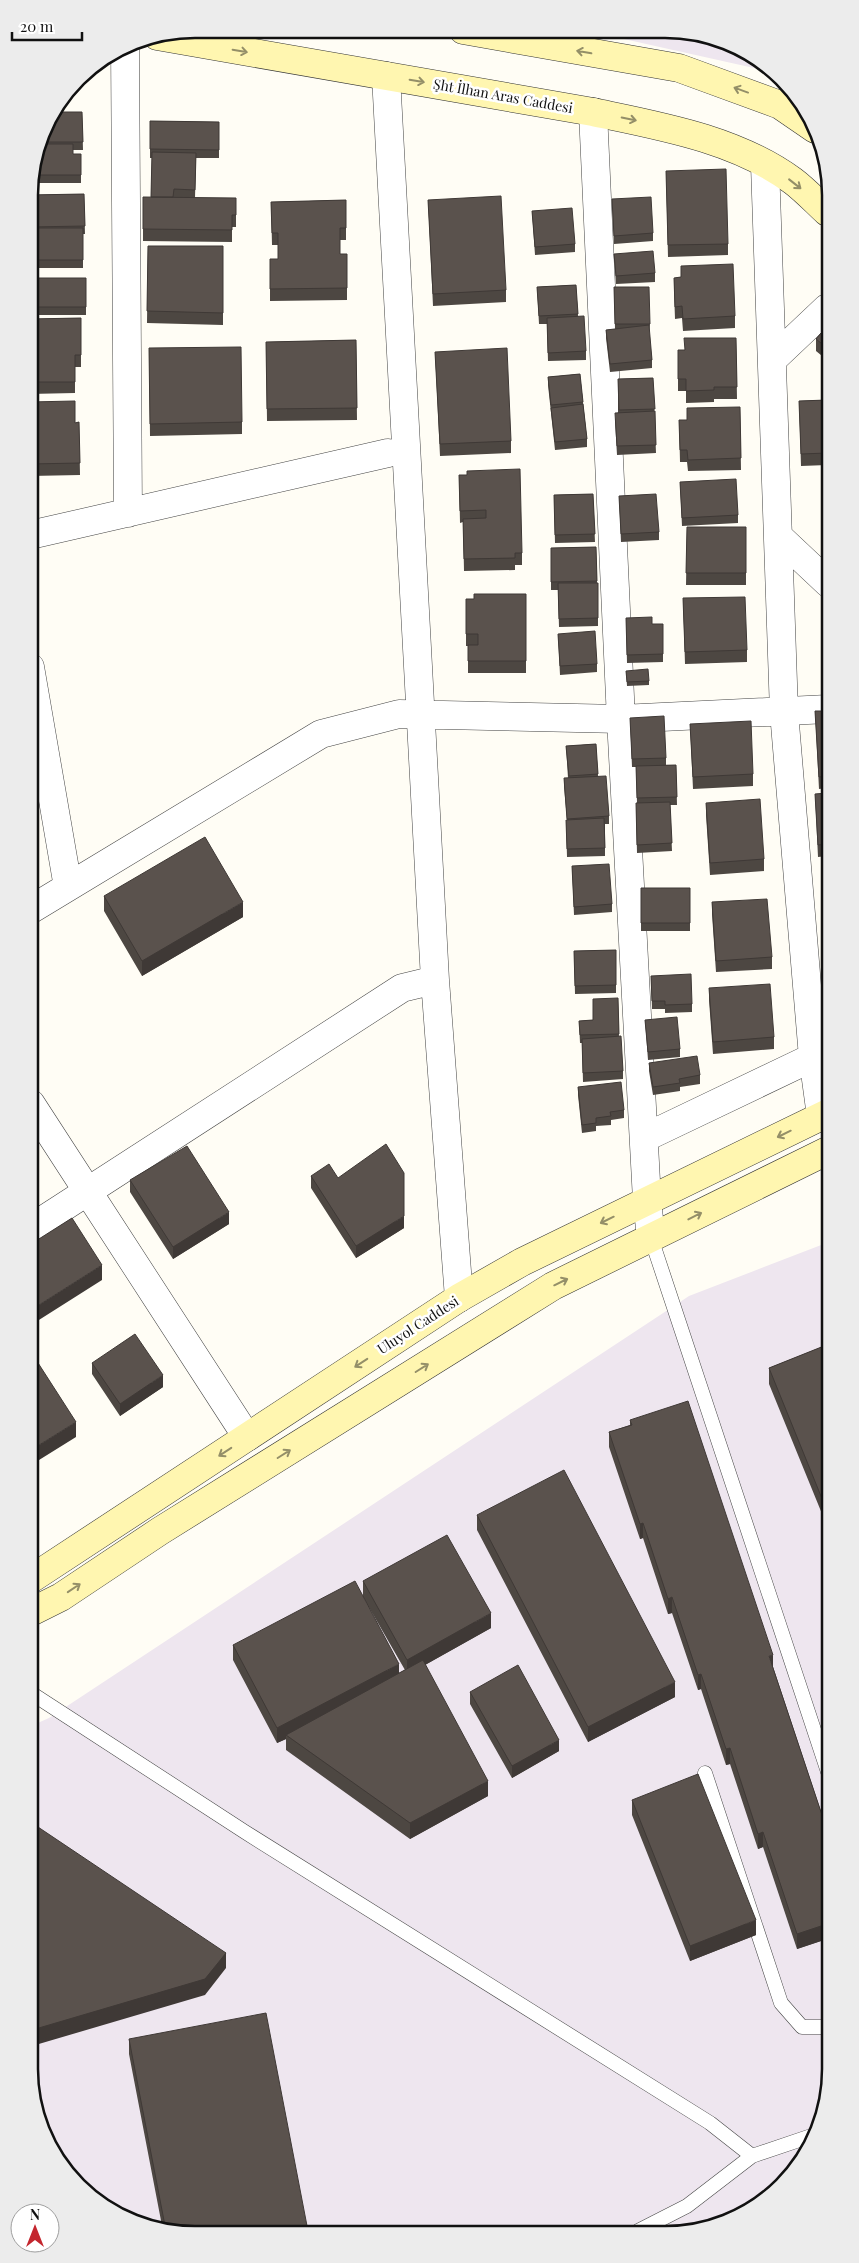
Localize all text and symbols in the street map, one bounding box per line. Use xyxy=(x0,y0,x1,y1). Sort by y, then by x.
scale bar xyxy=(12,10,82,42)
text: 20 m xyxy=(20,16,54,36)
one-way arrow xyxy=(231,46,247,56)
one-way arrow xyxy=(576,46,592,56)
street label: Şht İlhan Aras Caddesi xyxy=(432,74,574,117)
one-way arrow xyxy=(409,77,425,87)
one-way arrow xyxy=(733,85,749,94)
one-way arrow xyxy=(620,115,636,124)
one-way arrow xyxy=(788,179,802,189)
one-way arrow xyxy=(777,1129,792,1139)
one-way arrow xyxy=(687,1211,702,1221)
one-way arrow xyxy=(599,1215,614,1225)
one-way arrow xyxy=(553,1277,568,1287)
street label: Uluyol Caddesi xyxy=(373,1291,462,1358)
one-way arrow xyxy=(354,1358,368,1368)
one-way arrow xyxy=(415,1362,429,1372)
one-way arrow xyxy=(218,1447,232,1457)
one-way arrow xyxy=(277,1448,291,1458)
one-way arrow xyxy=(66,1583,80,1593)
north arrow xyxy=(10,2203,60,2253)
text: N xyxy=(30,2205,40,2224)

